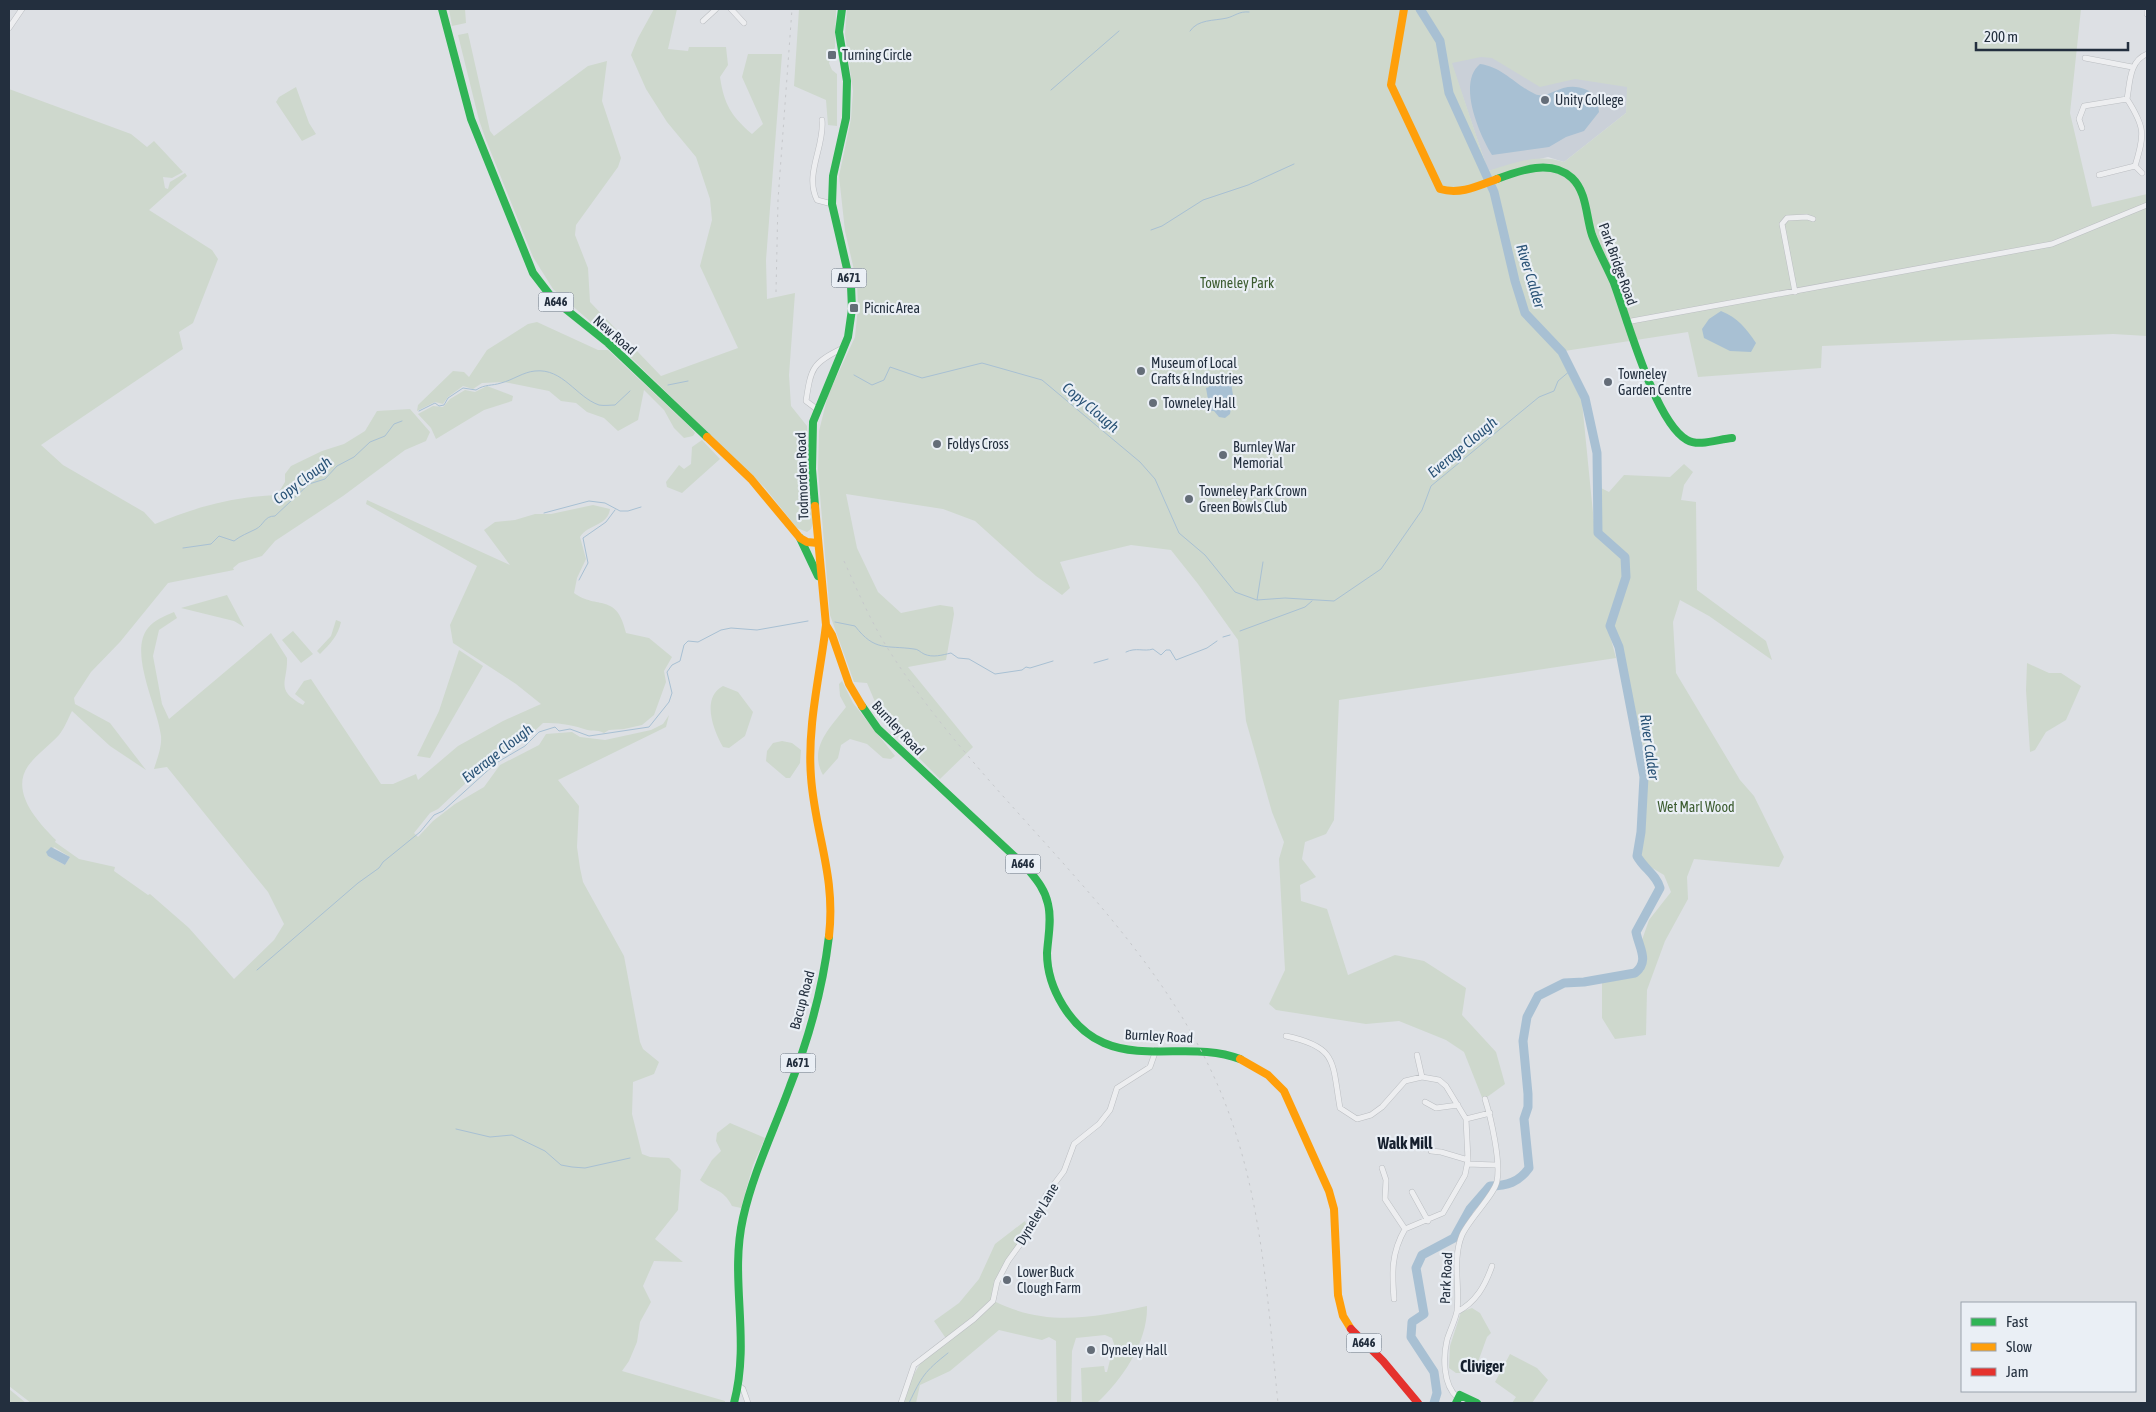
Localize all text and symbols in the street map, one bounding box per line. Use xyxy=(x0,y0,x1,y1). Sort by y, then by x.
scale bar xyxy=(1976,20,2128,52)
text: 200 m xyxy=(1984,28,2018,45)
place label: Turning Circle xyxy=(842,47,912,63)
marker: Turning Circle xyxy=(826,49,838,61)
place label: Unity College xyxy=(1555,92,1624,108)
marker: Unity College xyxy=(1539,94,1551,106)
street label: Park Bridge Road xyxy=(1596,221,1640,307)
water label: River Calder xyxy=(1513,242,1549,311)
road number: A671 xyxy=(832,268,866,288)
park label: Towneley Park xyxy=(1200,275,1274,291)
road number: A646 xyxy=(538,292,574,312)
place label: Picnic Area xyxy=(864,300,920,316)
marker: Picnic Area xyxy=(848,302,860,314)
street label: New Road xyxy=(590,312,640,358)
place label: Museum of Local Crafts & Industries xyxy=(1151,355,1243,387)
marker: Museum of Local Crafts & Industries xyxy=(1135,365,1147,377)
place label: Towneley Garden Centre xyxy=(1618,366,1692,398)
marker: Towneley Garden Centre xyxy=(1602,376,1614,388)
water label: Copy Clough xyxy=(1059,379,1123,435)
place label: Towneley Hall xyxy=(1163,395,1236,411)
marker: Towneley Hall xyxy=(1147,397,1159,409)
water label: Everage Clough xyxy=(1424,413,1500,481)
street label: Todmorden Road xyxy=(792,432,812,520)
place label: Foldys Cross xyxy=(947,436,1009,452)
marker: Foldys Cross xyxy=(931,438,943,450)
place label: Burnley War Memorial xyxy=(1233,439,1296,471)
marker: Burnley War Memorial xyxy=(1217,449,1229,461)
water label: Copy Clough xyxy=(270,453,334,507)
place label: Towneley Park Crown Green Bowls Club xyxy=(1199,483,1307,515)
marker: Towneley Park Crown Green Bowls Club xyxy=(1183,493,1195,505)
street label: Burnley Road xyxy=(869,697,927,759)
water label: River Calder xyxy=(1637,713,1663,781)
water label: Everage Clough xyxy=(458,720,536,786)
park label: Wet Marl Wood xyxy=(1657,799,1735,815)
road number: A646 xyxy=(1006,854,1040,874)
street label: Bacup Road xyxy=(786,969,818,1031)
street label: Burnley Road xyxy=(1124,1026,1194,1046)
road number: A671 xyxy=(780,1054,816,1072)
district label: Walk Mill xyxy=(1377,1134,1433,1152)
street label: Dyneley Lane xyxy=(1012,1180,1062,1248)
street label: Park Road xyxy=(1437,1252,1455,1304)
place label: Lower Buck Clough Farm xyxy=(1017,1264,1081,1296)
marker: Lower Buck Clough Farm xyxy=(1001,1274,1013,1286)
legend xyxy=(1961,1302,2136,1392)
text: Fast xyxy=(2006,1313,2028,1330)
road number: A646 xyxy=(1346,1334,1382,1352)
text: Slow xyxy=(2006,1338,2032,1355)
place label: Dyneley Hall xyxy=(1101,1342,1168,1358)
marker: Dyneley Hall xyxy=(1085,1344,1097,1356)
district label: Cliviger xyxy=(1460,1357,1504,1375)
text: Jam xyxy=(2006,1363,2029,1380)

